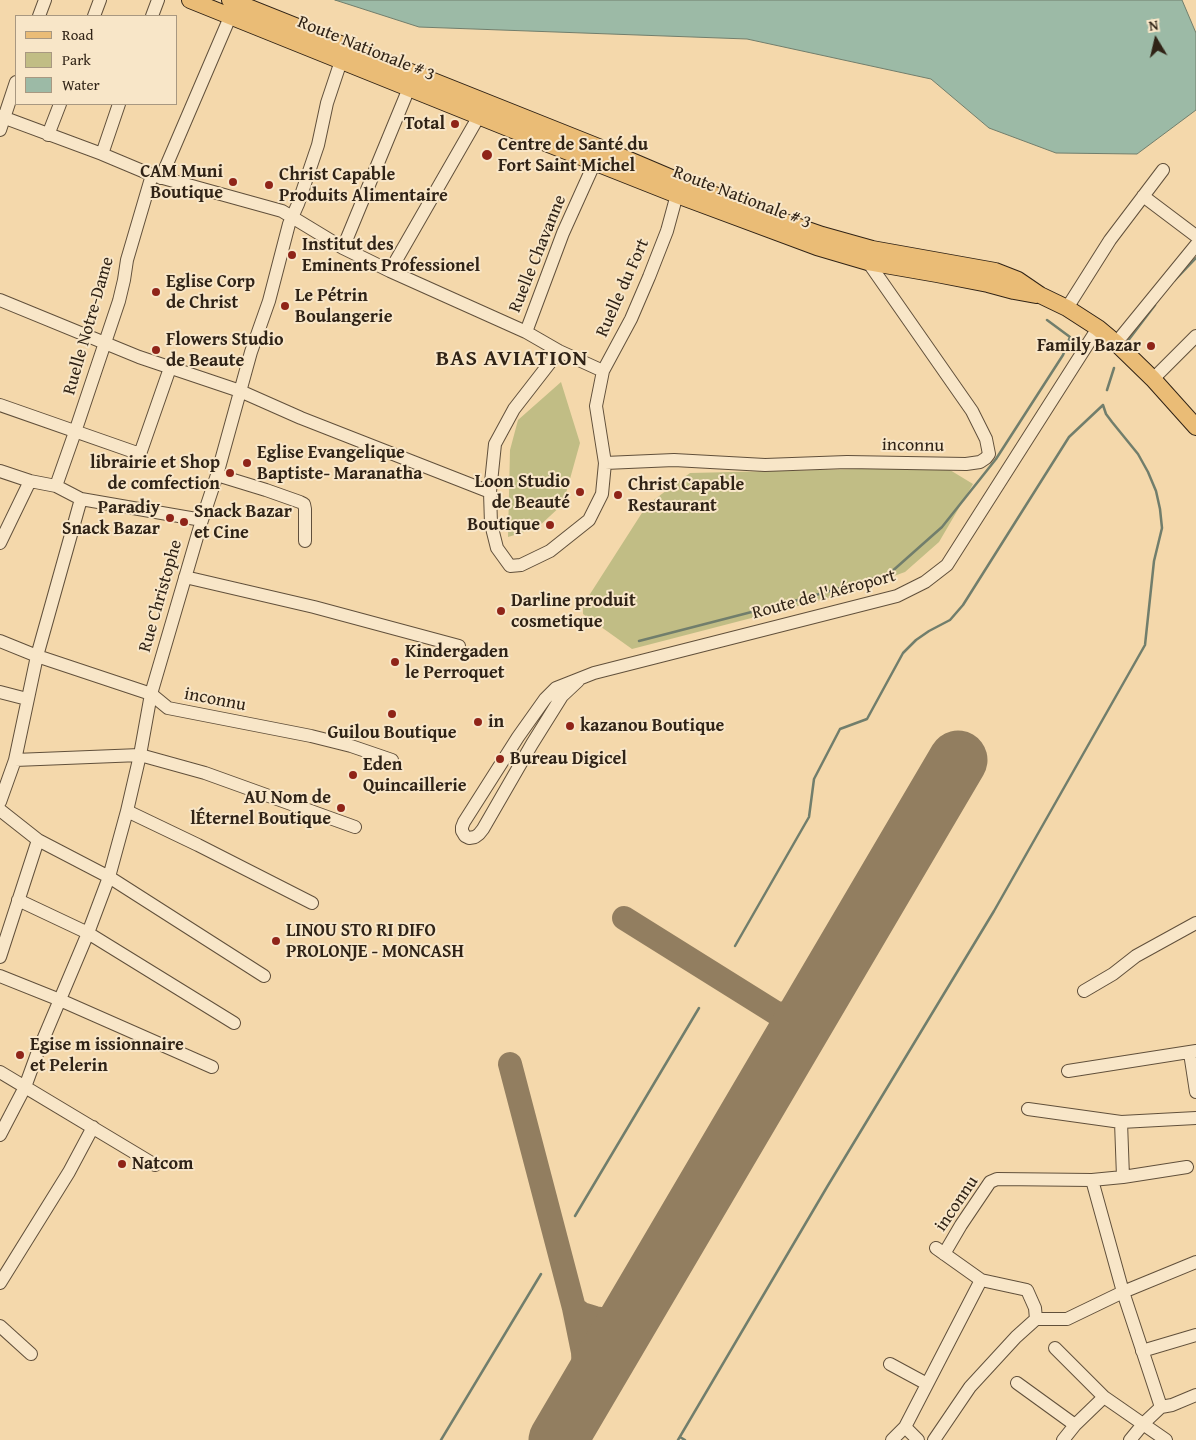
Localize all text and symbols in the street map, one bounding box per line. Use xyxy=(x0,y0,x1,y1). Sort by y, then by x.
street label: Route Nationale # 3 xyxy=(294,12,438,86)
legend xyxy=(15,15,178,105)
north arrow xyxy=(1131,15,1181,65)
text: N xyxy=(1147,15,1160,36)
text: Road xyxy=(62,24,93,45)
text: Park xyxy=(62,49,91,70)
text: Water xyxy=(62,74,100,95)
place label: Total xyxy=(404,113,445,135)
marker: Total xyxy=(449,118,461,130)
place label: Centre de Santé du Fort Saint Michel xyxy=(498,134,648,176)
marker: Centre de Santé du Fort Saint Michel xyxy=(480,148,494,162)
place label: CAM Muni Boutique xyxy=(140,161,223,203)
street label: Route Nationale # 3 xyxy=(670,162,814,234)
place label: Christ Capable Produits Alimentaire xyxy=(279,164,448,206)
marker: CAM Muni Boutique xyxy=(227,176,239,188)
marker: Christ Capable Produits Alimentaire xyxy=(263,179,275,191)
street label: Ruelle Chavanne xyxy=(505,192,571,316)
place label: Institut des Eminents Professionel xyxy=(302,234,480,276)
street label: Ruelle du Fort xyxy=(592,235,654,341)
marker: Institut des Eminents Professionel xyxy=(286,249,298,261)
street label: Ruelle Notre-Dame xyxy=(59,254,119,398)
place label: Eglise Corp de Christ xyxy=(166,271,255,314)
place label: Le Pétrin Boulangerie xyxy=(295,285,392,328)
marker: Eglise Corp de Christ xyxy=(150,286,162,298)
marker: Le Pétrin Boulangerie xyxy=(279,300,291,312)
place label: Flowers Studio de Beaute xyxy=(166,329,284,372)
place label: Family Bazar xyxy=(1037,335,1141,357)
marker: Family Bazar xyxy=(1145,340,1157,352)
marker: Flowers Studio de Beaute xyxy=(150,344,162,356)
district label: BAS AVIATION xyxy=(434,346,590,372)
street label: inconnu xyxy=(882,435,944,457)
place label: Eglise Evangelique Baptiste- Maranatha xyxy=(257,442,422,484)
place label: librairie et Shop de comfection xyxy=(90,452,220,494)
marker: Eglise Evangelique Baptiste- Maranatha xyxy=(241,457,253,469)
marker: librairie et Shop de comfection xyxy=(224,467,236,479)
place label: Loon Studio de Beauté xyxy=(475,471,570,514)
place label: Christ Capable Restaurant xyxy=(628,474,744,516)
marker: Loon Studio de Beauté xyxy=(574,486,586,498)
marker: Christ Capable Restaurant xyxy=(612,489,624,501)
place label: Paradiy Snack Bazar xyxy=(62,497,160,540)
place label: Snack Bazar et Cine xyxy=(194,501,292,544)
marker: Paradiy Snack Bazar xyxy=(164,512,176,524)
place label: Boutique xyxy=(467,514,540,536)
marker: Snack Bazar et Cine xyxy=(178,516,190,528)
marker: Boutique xyxy=(544,519,556,531)
street label: Rue Christophe xyxy=(135,537,187,655)
street label: Route de l'Aéroport xyxy=(750,565,898,625)
place label: Darline produit cosmetique xyxy=(511,590,636,632)
marker: Darline produit cosmetique xyxy=(495,605,507,617)
place label: Kindergaden le Perroquet xyxy=(405,641,509,684)
marker: Kindergaden le Perroquet xyxy=(389,656,401,668)
street label: inconnu xyxy=(182,683,248,717)
marker: Guilou Boutique xyxy=(386,708,398,720)
place label: in xyxy=(488,711,504,733)
place label: kazanou Boutique xyxy=(580,715,724,737)
marker: in xyxy=(472,716,484,728)
marker: kazanou Boutique xyxy=(564,720,576,732)
place label: Guilou Boutique xyxy=(328,722,456,744)
place label: Bureau Digicel xyxy=(510,748,627,770)
marker: Bureau Digicel xyxy=(494,753,506,765)
place label: Eden Quincaillerie xyxy=(363,754,467,796)
marker: Eden Quincaillerie xyxy=(347,769,359,781)
place label: AU Nom de lÉternel Boutique xyxy=(190,787,331,830)
marker: AU Nom de lÉternel Boutique xyxy=(335,802,347,814)
place label: LINOU STO RI DIFO PROLONJE - MONCASH xyxy=(286,920,464,962)
marker: LINOU STO RI DIFO PROLONJE - MONCASH xyxy=(270,935,282,947)
place label: Egise m issionnaire et Pelerin xyxy=(30,1034,184,1076)
marker: Egise m issionnaire et Pelerin xyxy=(14,1049,26,1061)
place label: Natcom xyxy=(132,1153,193,1175)
marker: Natcom xyxy=(116,1158,128,1170)
street label: inconnu xyxy=(931,1172,983,1236)

